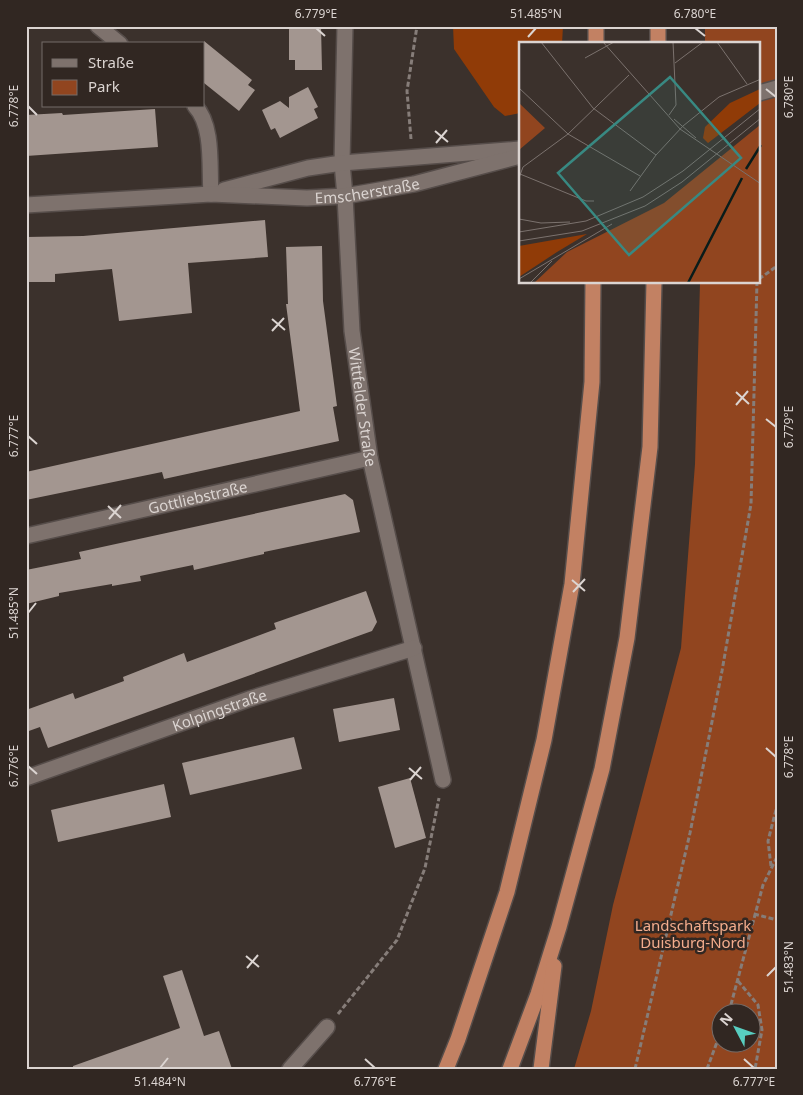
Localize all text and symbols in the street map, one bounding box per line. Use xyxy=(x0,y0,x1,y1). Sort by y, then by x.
text: 6.779°E xyxy=(295,5,337,22)
text: 51.485°N xyxy=(510,5,562,22)
text: 6.780°E xyxy=(674,5,716,22)
legend xyxy=(42,42,205,108)
inset map xyxy=(519,42,760,284)
text: Straße xyxy=(88,52,134,72)
text: Park xyxy=(88,76,120,96)
text: 6.780°E xyxy=(780,76,797,118)
text: 6.778°E xyxy=(5,85,22,127)
street label: Emscherstraße xyxy=(314,173,422,208)
street label: Wittfelder Straße xyxy=(344,346,382,468)
text: 6.779°E xyxy=(780,406,797,448)
text: 6.777°E xyxy=(5,415,22,457)
street label: Gottliebstraße xyxy=(146,476,249,518)
text: 51.485°N xyxy=(5,587,22,639)
street label: Kolpingstraße xyxy=(169,684,269,735)
text: 6.778°E xyxy=(780,736,797,778)
text: 6.776°E xyxy=(5,745,22,787)
park label: Landschaftspark Duisburg-Nord xyxy=(635,915,751,952)
text: 51.483°N xyxy=(780,941,797,993)
north arrow xyxy=(710,1002,760,1052)
text: N xyxy=(715,1009,737,1030)
text: 51.484°N xyxy=(134,1073,186,1090)
text: 6.776°E xyxy=(354,1073,396,1090)
text: 6.777°E xyxy=(733,1073,775,1090)

